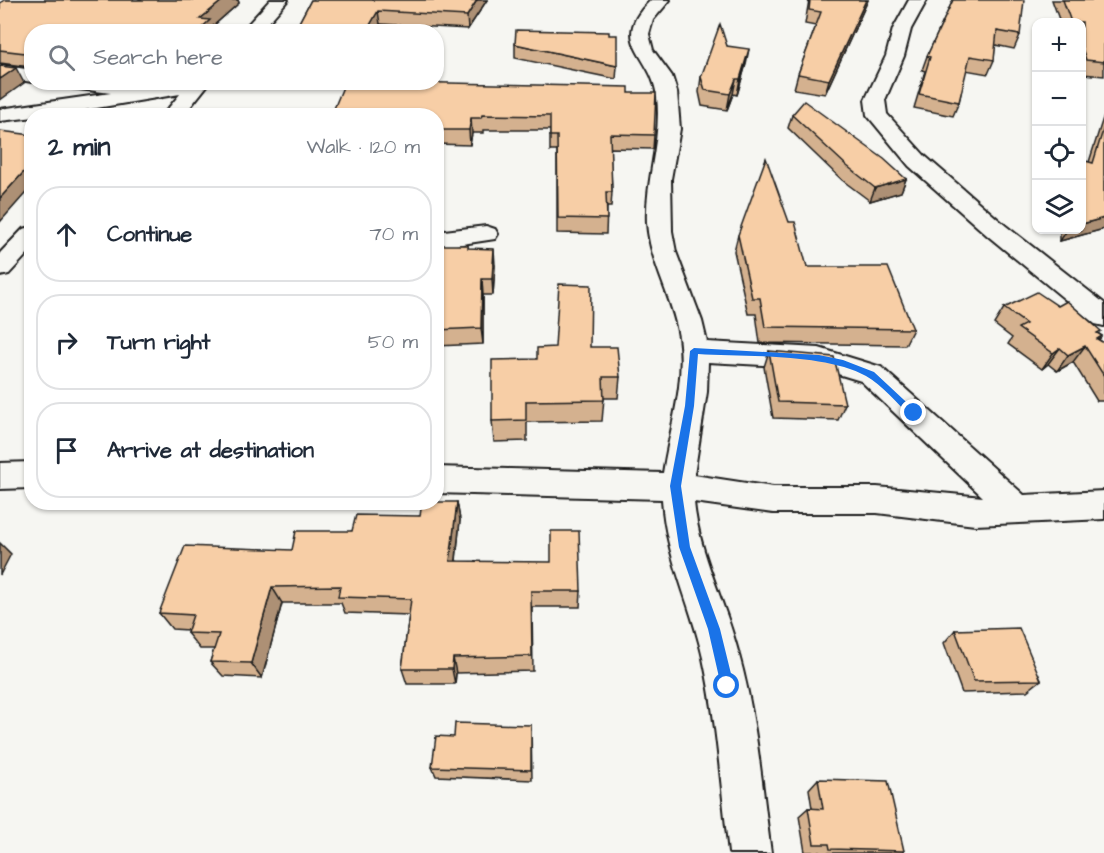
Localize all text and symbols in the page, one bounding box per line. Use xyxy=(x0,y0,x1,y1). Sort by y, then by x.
map controls xyxy=(1032,18,1086,234)
button: + xyxy=(1032,18,1086,72)
search box xyxy=(24,24,444,90)
icon: search xyxy=(45,41,78,74)
text: Search here xyxy=(93,42,223,73)
button: − xyxy=(1032,72,1086,126)
button: locate xyxy=(1032,126,1086,180)
text: 2 min xyxy=(48,129,110,165)
text: Walk · 120 m xyxy=(307,133,420,161)
button: layers xyxy=(1032,180,1086,234)
icon: ahead xyxy=(50,218,83,251)
text: Continue xyxy=(107,219,192,250)
text: 70 m xyxy=(370,220,418,248)
icon: right xyxy=(50,326,83,359)
text: Turn right xyxy=(107,327,210,358)
text: 50 m xyxy=(368,328,418,356)
route end xyxy=(900,399,926,425)
icon: arrive xyxy=(50,434,83,467)
text: Arrive at destination xyxy=(107,435,314,466)
route start xyxy=(713,672,739,698)

